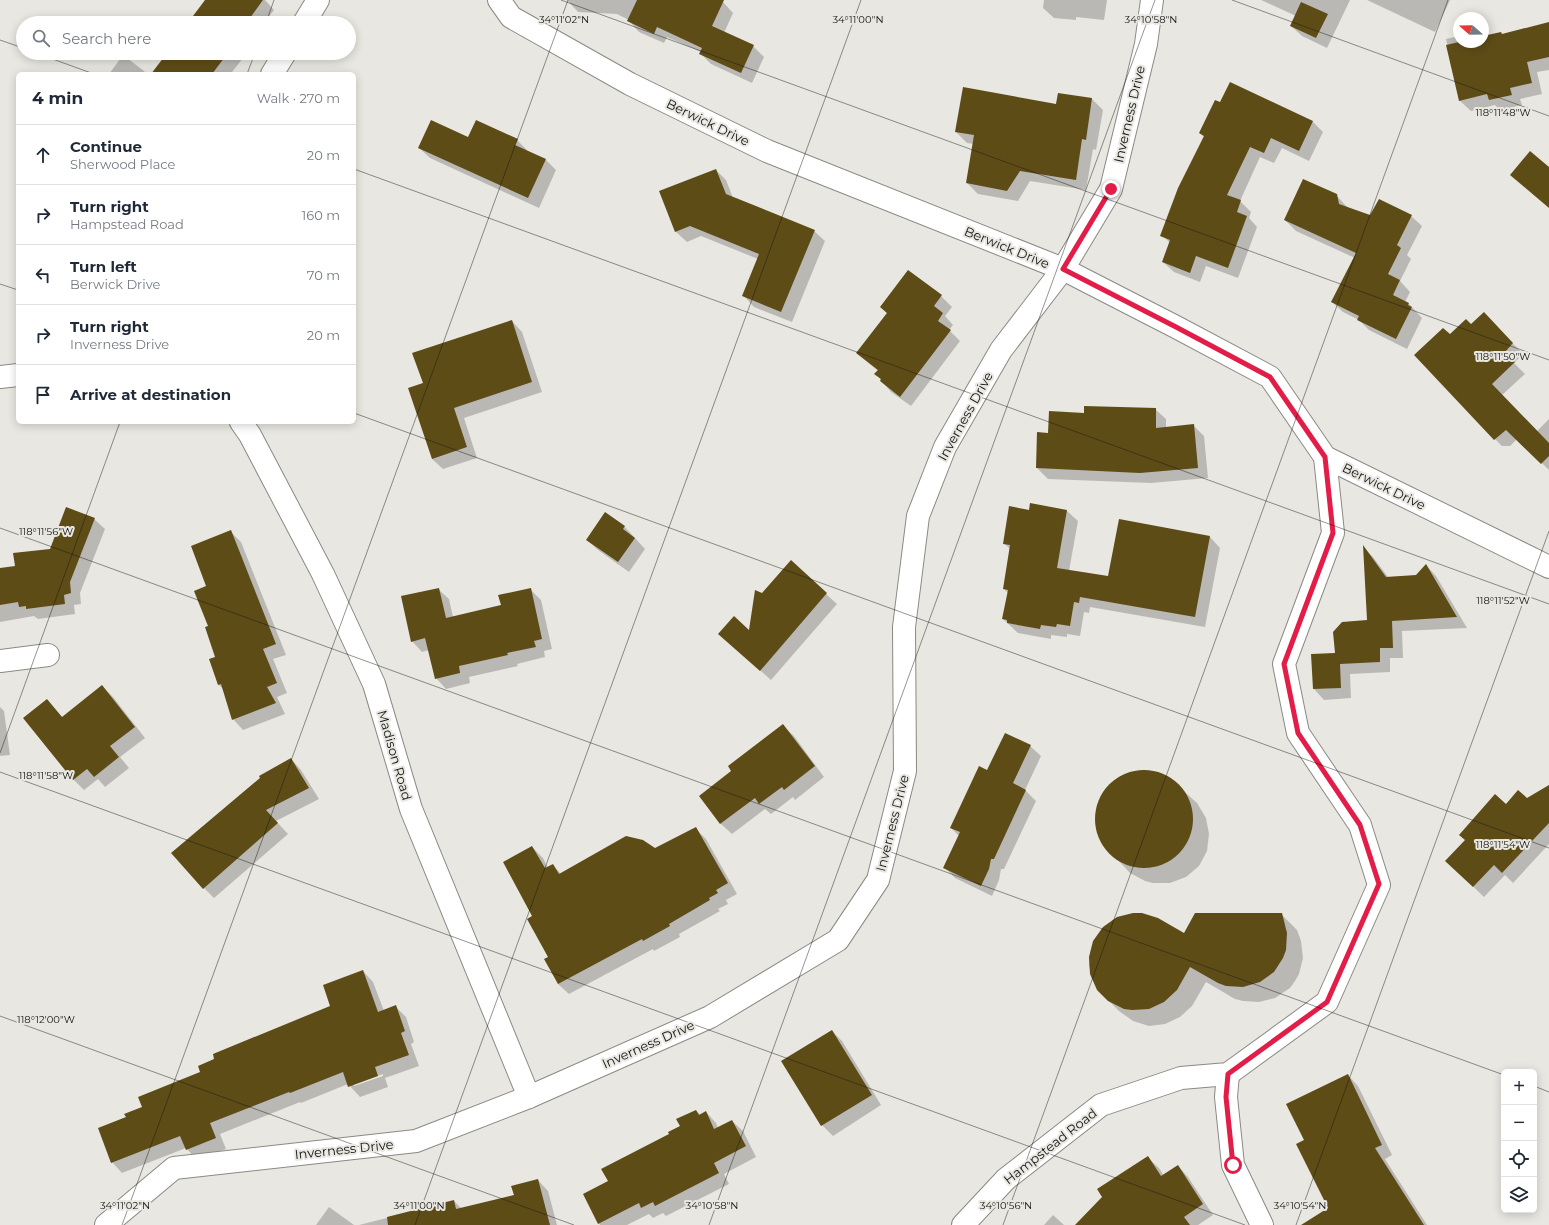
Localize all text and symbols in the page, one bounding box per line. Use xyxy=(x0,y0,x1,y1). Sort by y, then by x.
north arrow xyxy=(1453,12,1489,48)
text: 34°11'02"N xyxy=(539,13,589,26)
text: 34°11'00"N xyxy=(832,13,884,26)
text: 34°10'58"N xyxy=(1125,13,1177,26)
search box xyxy=(16,16,356,60)
icon: search xyxy=(30,27,52,49)
text: Search here xyxy=(62,29,151,48)
street label: Inverness Drive xyxy=(1110,64,1148,164)
text: 4 min xyxy=(32,88,83,108)
text: Walk · 270 m xyxy=(257,90,340,106)
street label: Berwick Drive xyxy=(664,95,752,149)
text: 118°11'48"W xyxy=(1475,106,1531,119)
text: Continue xyxy=(70,137,142,156)
icon: ahead xyxy=(32,144,54,166)
text: 20 m xyxy=(307,147,340,163)
text: Sherwood Place xyxy=(70,156,175,172)
route end xyxy=(1102,180,1120,198)
text: Turn right xyxy=(70,197,149,216)
icon: right xyxy=(32,204,54,226)
text: 160 m xyxy=(302,207,340,223)
text: Hampstead Road xyxy=(70,216,184,232)
street label: Berwick Drive xyxy=(962,223,1052,271)
text: Turn left xyxy=(70,257,137,276)
icon: left xyxy=(32,264,54,286)
text: 70 m xyxy=(307,267,340,283)
text: Berwick Drive xyxy=(70,276,160,292)
text: Turn right xyxy=(70,317,149,336)
icon: right xyxy=(32,324,54,346)
text: 20 m xyxy=(307,327,340,343)
text: Inverness Drive xyxy=(70,336,169,352)
text: 118°11'50"W xyxy=(1476,350,1530,363)
street label: Inverness Drive xyxy=(934,369,996,463)
icon: arrive xyxy=(32,384,54,406)
text: Arrive at destination xyxy=(70,385,231,404)
street label: Berwick Drive xyxy=(1340,459,1428,513)
text: 118°11'56"W xyxy=(19,525,73,538)
text: 118°11'52"W xyxy=(1476,594,1530,607)
street label: Madison Road xyxy=(374,708,416,802)
text: 118°11'58"W xyxy=(19,769,73,782)
street label: Inverness Drive xyxy=(872,773,912,873)
text: 118°11'54"W xyxy=(1476,838,1530,851)
text: 118°12'00"W xyxy=(17,1013,75,1026)
street label: Inverness Drive xyxy=(599,1016,697,1071)
map controls xyxy=(1501,1069,1537,1213)
button: + xyxy=(1501,1069,1537,1105)
street label: Hampstead Road xyxy=(1000,1105,1100,1187)
button: − xyxy=(1501,1105,1537,1141)
street label: Inverness Drive xyxy=(294,1136,394,1162)
button: locate xyxy=(1501,1141,1537,1177)
route start xyxy=(1224,1156,1242,1174)
button: layers xyxy=(1501,1177,1537,1213)
text: 34°11'02"N xyxy=(100,1199,150,1212)
text: 34°11'00"N xyxy=(393,1199,445,1212)
text: 34°10'58"N xyxy=(686,1199,738,1212)
text: 34°10'56"N xyxy=(980,1199,1032,1212)
text: 34°10'54"N xyxy=(1274,1199,1326,1212)

